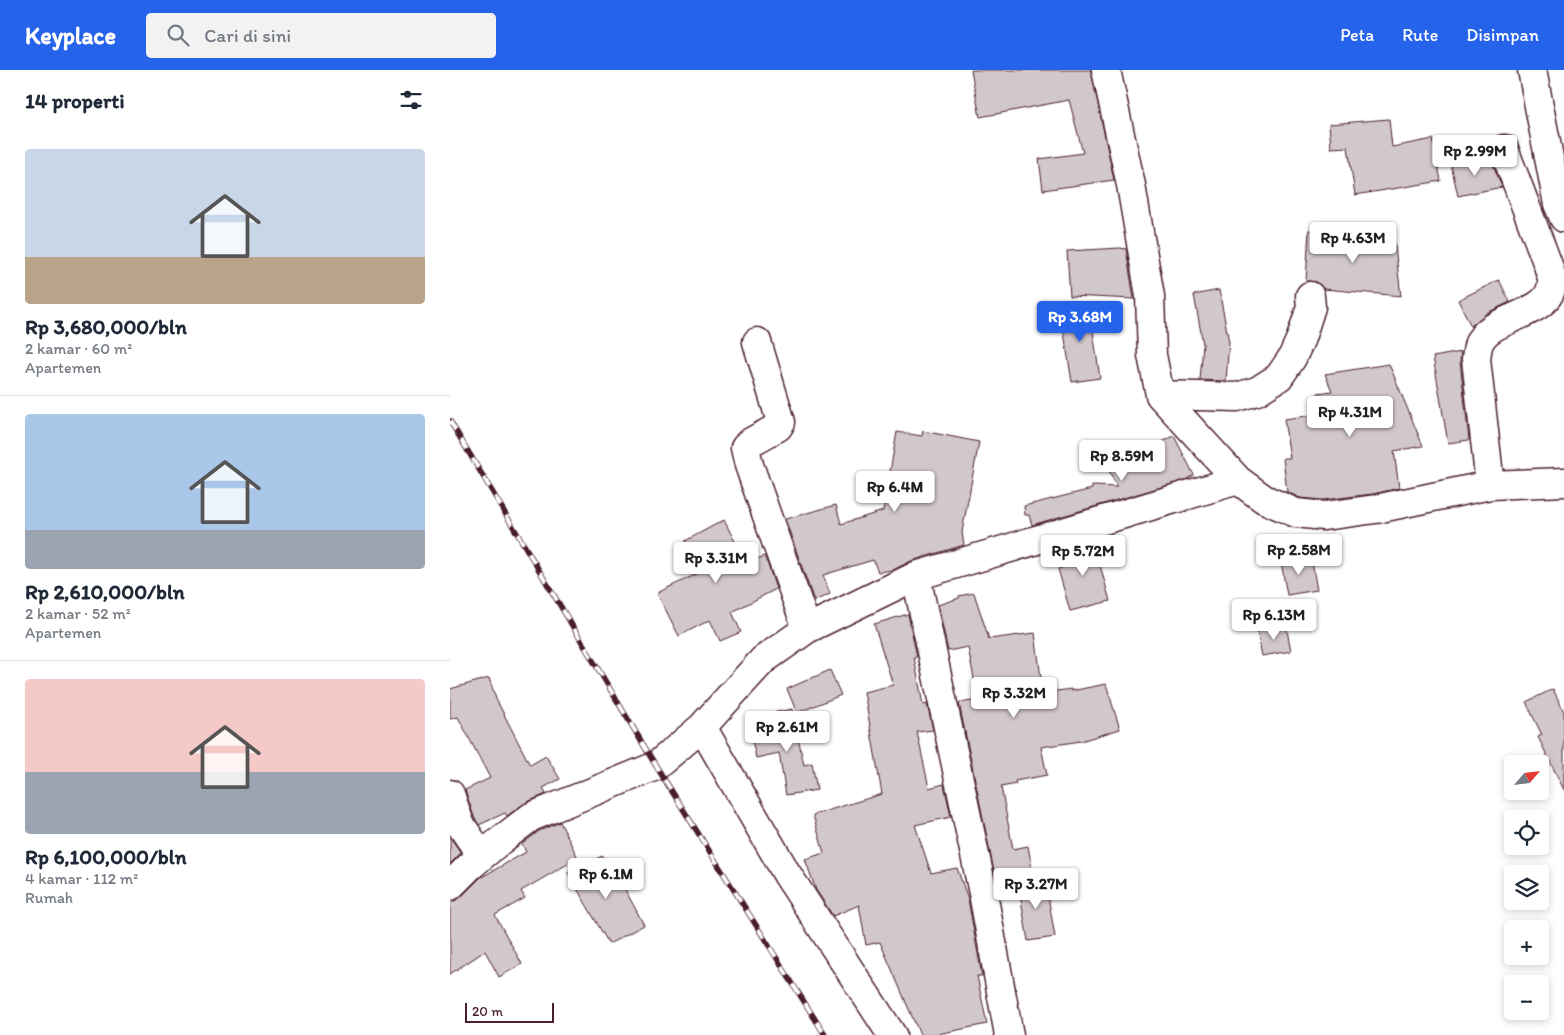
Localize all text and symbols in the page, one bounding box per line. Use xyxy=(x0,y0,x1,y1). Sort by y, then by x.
search box xyxy=(146,13,496,58)
text: Keyplace xyxy=(25,21,116,50)
icon: search xyxy=(164,21,192,49)
text: Cari di sini xyxy=(204,24,291,47)
text: Peta xyxy=(1340,24,1374,46)
text: Rute xyxy=(1402,24,1438,46)
text: Disimpan xyxy=(1466,24,1539,46)
icon: filters xyxy=(397,86,425,114)
text: 14 properti xyxy=(25,88,124,113)
pin: Rp 2.99M xyxy=(1423,134,1527,177)
text: Rp 2.99M xyxy=(1443,141,1507,160)
icon: home xyxy=(180,181,270,271)
pin: Rp 4.63M xyxy=(1301,222,1405,264)
text: Rp 4.63M xyxy=(1320,228,1386,247)
pin: Rp 3.68M xyxy=(1028,300,1132,343)
text: Rp 3.68M xyxy=(1048,307,1112,326)
text: Rp 3,680,000/bln xyxy=(25,314,187,339)
text: 2 kamar · 60 m² xyxy=(25,339,132,358)
text: Apartemen xyxy=(25,358,101,377)
pin: Rp 4.31M xyxy=(1298,396,1402,438)
text: Rp 4.31M xyxy=(1318,402,1382,421)
pin: Rp 8.59M xyxy=(1070,440,1174,482)
text: Rp 8.59M xyxy=(1090,446,1154,465)
icon: home xyxy=(180,447,270,537)
pin: Rp 6.4M xyxy=(849,470,941,513)
text: Rp 6.4M xyxy=(867,477,923,496)
pin: Rp 5.72M xyxy=(1031,534,1135,577)
pin: Rp 2.58M xyxy=(1247,534,1351,576)
text: Rp 2.58M xyxy=(1267,540,1331,559)
text: Rp 5.72M xyxy=(1052,541,1115,560)
pin: Rp 3.31M xyxy=(664,542,768,584)
text: Rp 3.31M xyxy=(684,548,748,567)
text: Rp 2,610,000/bln xyxy=(25,579,185,604)
pin: Rp 6.13M xyxy=(1222,598,1326,641)
text: 2 kamar · 52 m² xyxy=(25,604,131,623)
text: Rp 6.13M xyxy=(1243,605,1305,624)
text: Apartemen xyxy=(25,623,101,642)
pin: Rp 3.32M xyxy=(962,676,1066,719)
text: Rp 3.32M xyxy=(982,683,1046,702)
pin: Rp 2.61M xyxy=(735,710,839,753)
icon: home xyxy=(180,712,270,802)
text: Rp 2.61M xyxy=(756,717,818,736)
north arrow xyxy=(1504,755,1549,800)
map controls xyxy=(1504,755,1549,1020)
button: locate xyxy=(1504,810,1549,855)
text: Rp 6,100,000/bln xyxy=(25,844,187,869)
pin: Rp 6.1M xyxy=(560,858,652,900)
text: Rp 6.1M xyxy=(579,864,633,883)
button: layers xyxy=(1504,865,1549,910)
pin: Rp 3.27M xyxy=(984,868,1088,910)
text: 4 kamar · 112 m² xyxy=(25,869,138,888)
text: Rp 3.27M xyxy=(1004,874,1068,893)
text: Rumah xyxy=(25,888,73,907)
button: + xyxy=(1504,920,1549,965)
button: − xyxy=(1504,975,1549,1020)
scale bar xyxy=(465,1000,554,1023)
text: 20 m xyxy=(472,1003,503,1020)

